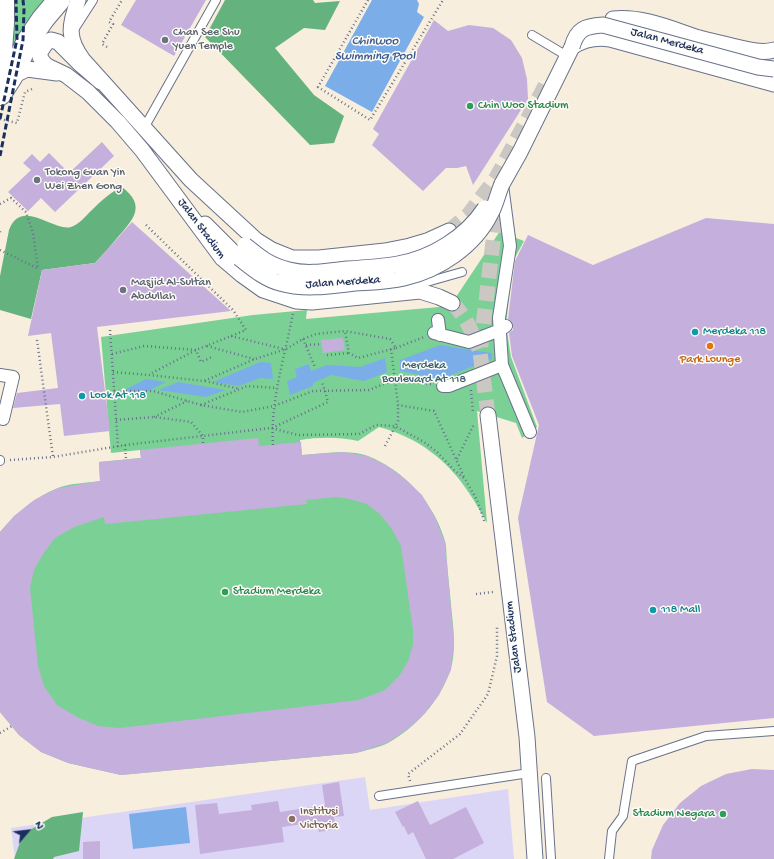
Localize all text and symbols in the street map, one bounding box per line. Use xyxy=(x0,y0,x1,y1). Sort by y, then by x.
street label: Jalan Merdeka xyxy=(629,25,705,59)
place label: Chan See Shu Yuen Temple xyxy=(173,26,240,54)
water label: Chinwoo Swimming Pool xyxy=(335,34,415,65)
marker: Chan See Shu Yuen Temple xyxy=(160,35,170,45)
place label: Chin Woo Stadium xyxy=(478,99,569,113)
marker: Chin Woo Stadium xyxy=(465,101,475,111)
place label: Tokong Guan Yin Wei Zhen Gong xyxy=(45,166,125,194)
marker: Tokong Guan Yin Wei Zhen Gong xyxy=(32,175,42,185)
street label: Jalan Stadium xyxy=(174,196,228,262)
street label: Jalan Merdeka xyxy=(305,273,381,293)
place label: Masjid Al-Sultan Abdullah xyxy=(131,276,211,304)
marker: Masjid Al-Sultan Abdullah xyxy=(118,285,128,295)
place label: Merdeka 118 xyxy=(703,325,766,339)
marker: Merdeka 118 xyxy=(690,327,700,337)
marker: Park Lounge xyxy=(705,341,715,351)
place label: Park Lounge xyxy=(680,353,740,367)
park label: Merdeka Boulevard At 118 xyxy=(382,359,466,387)
place label: Look At 118 xyxy=(90,389,146,403)
marker: Look At 118 xyxy=(77,391,87,401)
place label: Stadium Merdeka xyxy=(233,585,321,599)
marker: Stadium Merdeka xyxy=(220,587,230,597)
street label: Jalan Stadium xyxy=(502,601,526,673)
place label: 118 Mall xyxy=(661,603,700,617)
marker: 118 Mall xyxy=(648,605,658,615)
place label: Institusi Victoria xyxy=(300,805,338,833)
place label: Stadium Negara xyxy=(633,807,715,821)
marker: Stadium Negara xyxy=(718,809,728,819)
north arrow xyxy=(8,811,48,851)
marker: Institusi Victoria xyxy=(287,814,297,824)
text: N xyxy=(32,819,46,831)

